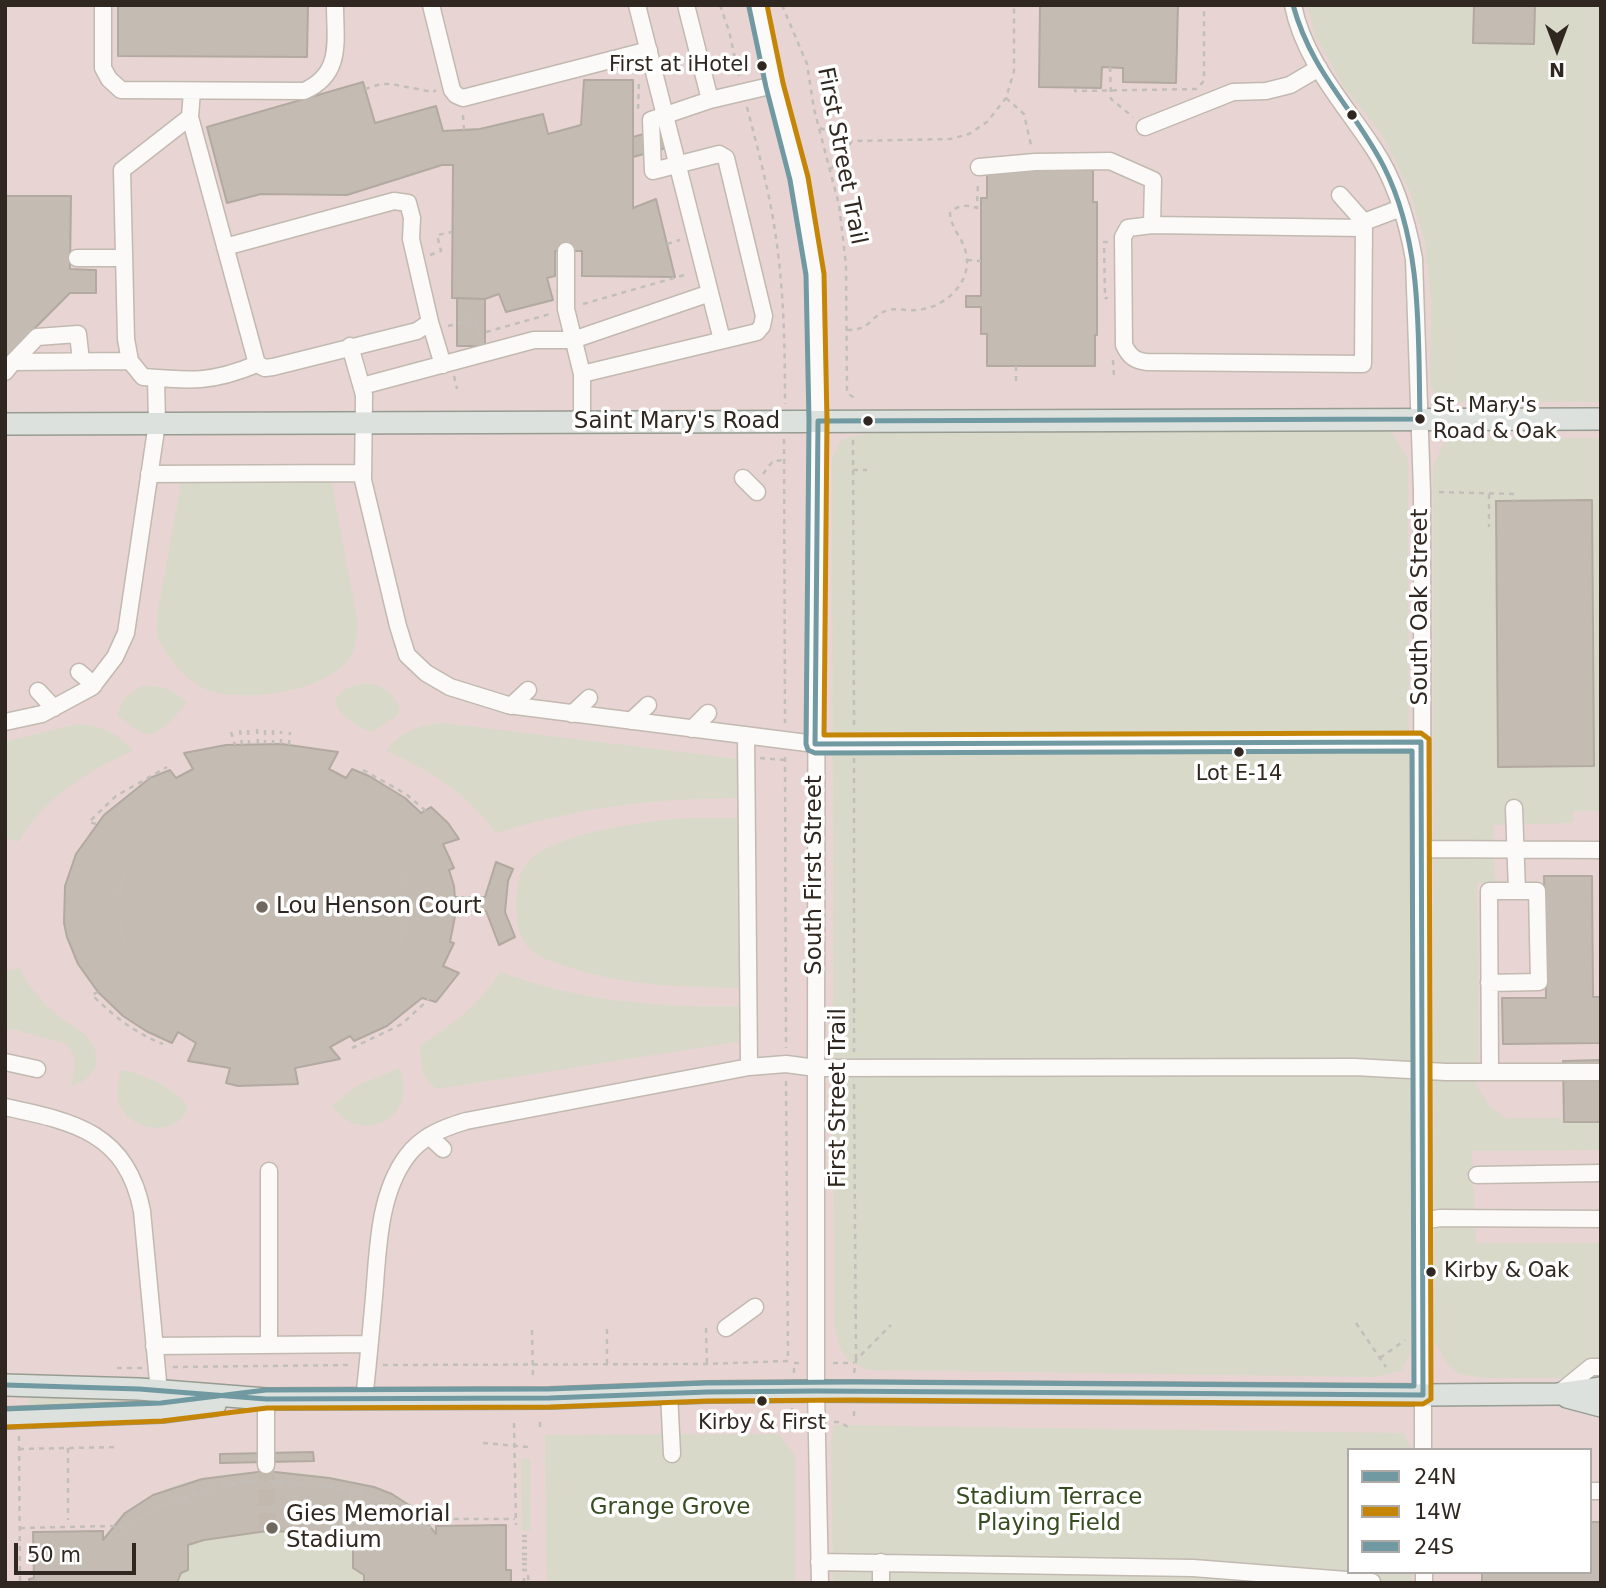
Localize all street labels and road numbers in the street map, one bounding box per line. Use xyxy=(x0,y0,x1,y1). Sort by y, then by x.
street label: First Street Trail xyxy=(810,65,872,247)
street label: Saint Mary's Road xyxy=(574,408,780,436)
street label: South Oak Street xyxy=(1407,509,1435,705)
street label: South First Street xyxy=(801,775,829,975)
street label: First Street Trail xyxy=(825,1008,853,1188)

